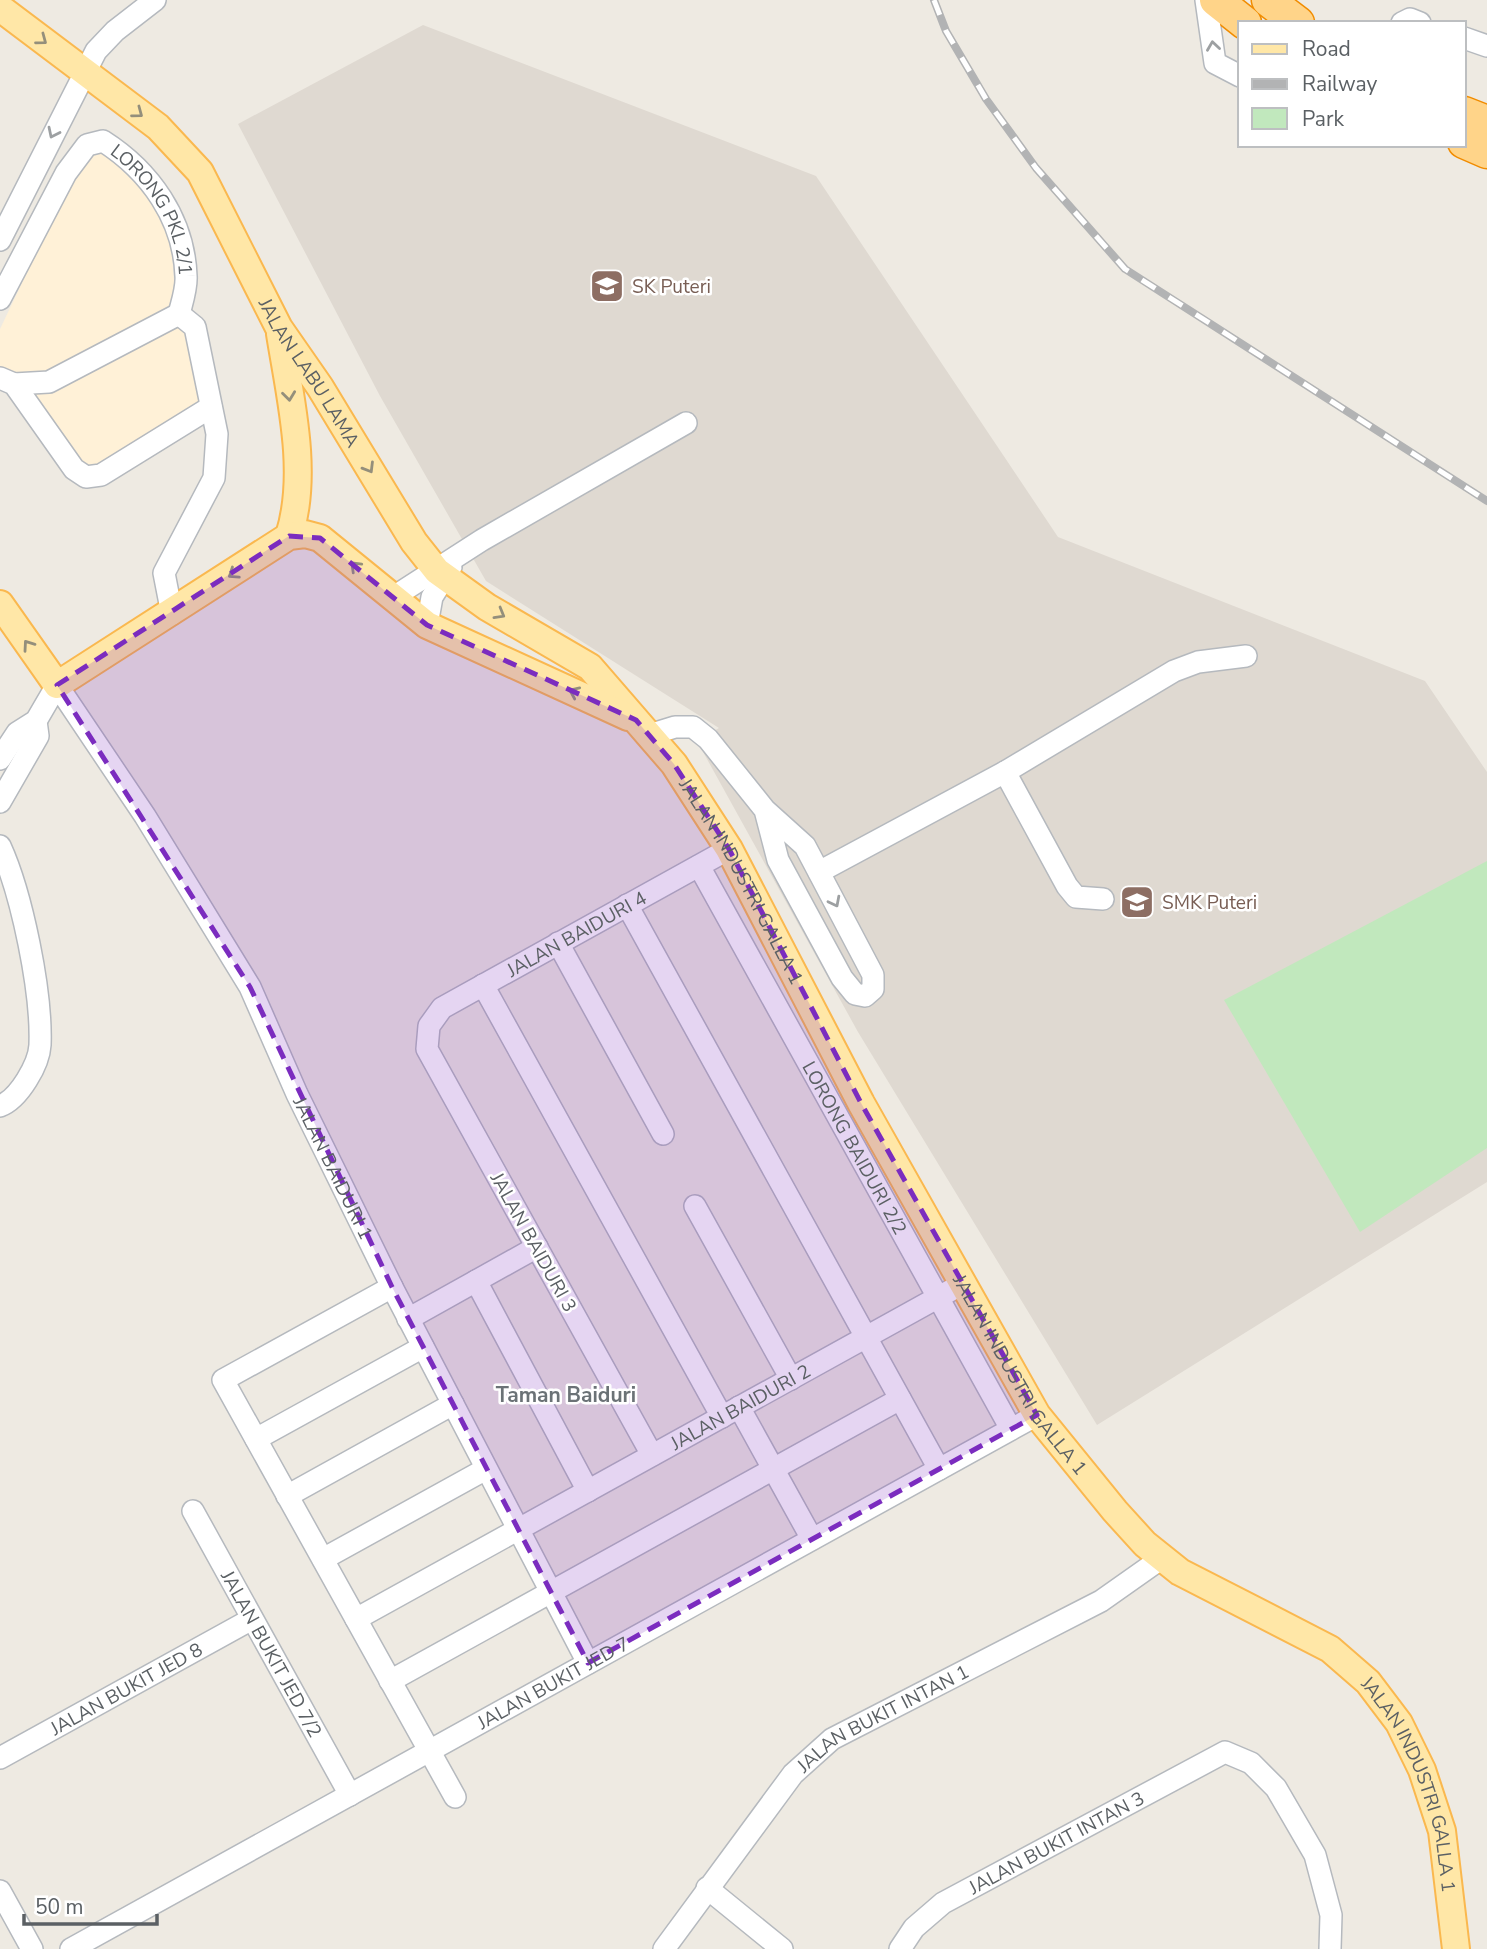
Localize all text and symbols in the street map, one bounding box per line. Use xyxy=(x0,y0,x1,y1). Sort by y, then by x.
legend xyxy=(1238,21,1466,147)
one-way arrow xyxy=(34,31,47,44)
text: Road xyxy=(1302,35,1351,63)
one-way arrow xyxy=(1205,40,1220,51)
text: Railway xyxy=(1302,70,1377,98)
one-way arrow xyxy=(130,104,143,117)
text: Park xyxy=(1302,105,1344,133)
one-way arrow xyxy=(48,126,62,138)
street label: LORONG PKL 2/1 xyxy=(105,138,198,276)
school or university icon: SK Puteri xyxy=(588,267,626,305)
place label: SK Puteri xyxy=(632,274,711,300)
street label: JALAN LABU LAMA xyxy=(251,293,366,452)
one-way arrow xyxy=(281,391,296,402)
one-way arrow xyxy=(361,460,374,473)
one-way arrow xyxy=(351,561,364,574)
one-way arrow xyxy=(227,566,240,579)
one-way arrow xyxy=(493,606,506,619)
one-way arrow xyxy=(24,640,36,653)
one-way arrow xyxy=(569,686,581,700)
street label: JALAN INDUSTRI GALLA 1 xyxy=(672,773,809,989)
school or university icon: SMK Puteri xyxy=(1118,883,1156,921)
street label: JALAN BAIDURI 4 xyxy=(501,885,651,984)
place label: SMK Puteri xyxy=(1162,890,1257,916)
one-way arrow xyxy=(826,894,840,907)
street label: LORONG BAIDURI 2/2 xyxy=(796,1057,913,1239)
street label: JALAN BAIDURI 1 xyxy=(286,1092,379,1244)
street label: JALAN BAIDURI 3 xyxy=(483,1167,582,1317)
street label: JALAN INDUSTRI GALLA 1 xyxy=(946,1269,1093,1481)
street label: JALAN BAIDURI 2 xyxy=(665,1358,815,1457)
district label: Taman Baiduri xyxy=(496,1381,636,1409)
street label: JALAN BUKIT JED 7/2 xyxy=(214,1565,328,1742)
street label: JALAN BUKIT JED 7 xyxy=(472,1631,634,1736)
street label: JALAN BUKIT JED 8 xyxy=(45,1637,207,1742)
street label: JALAN BUKIT INTAN 1 xyxy=(791,1659,974,1779)
street label: JALAN INDUSTRI GALLA 1 xyxy=(1355,1670,1461,1894)
street label: JALAN BUKIT INTAN 3 xyxy=(963,1786,1149,1901)
scale bar xyxy=(24,1882,158,1926)
text: 50 m xyxy=(35,1893,84,1921)

